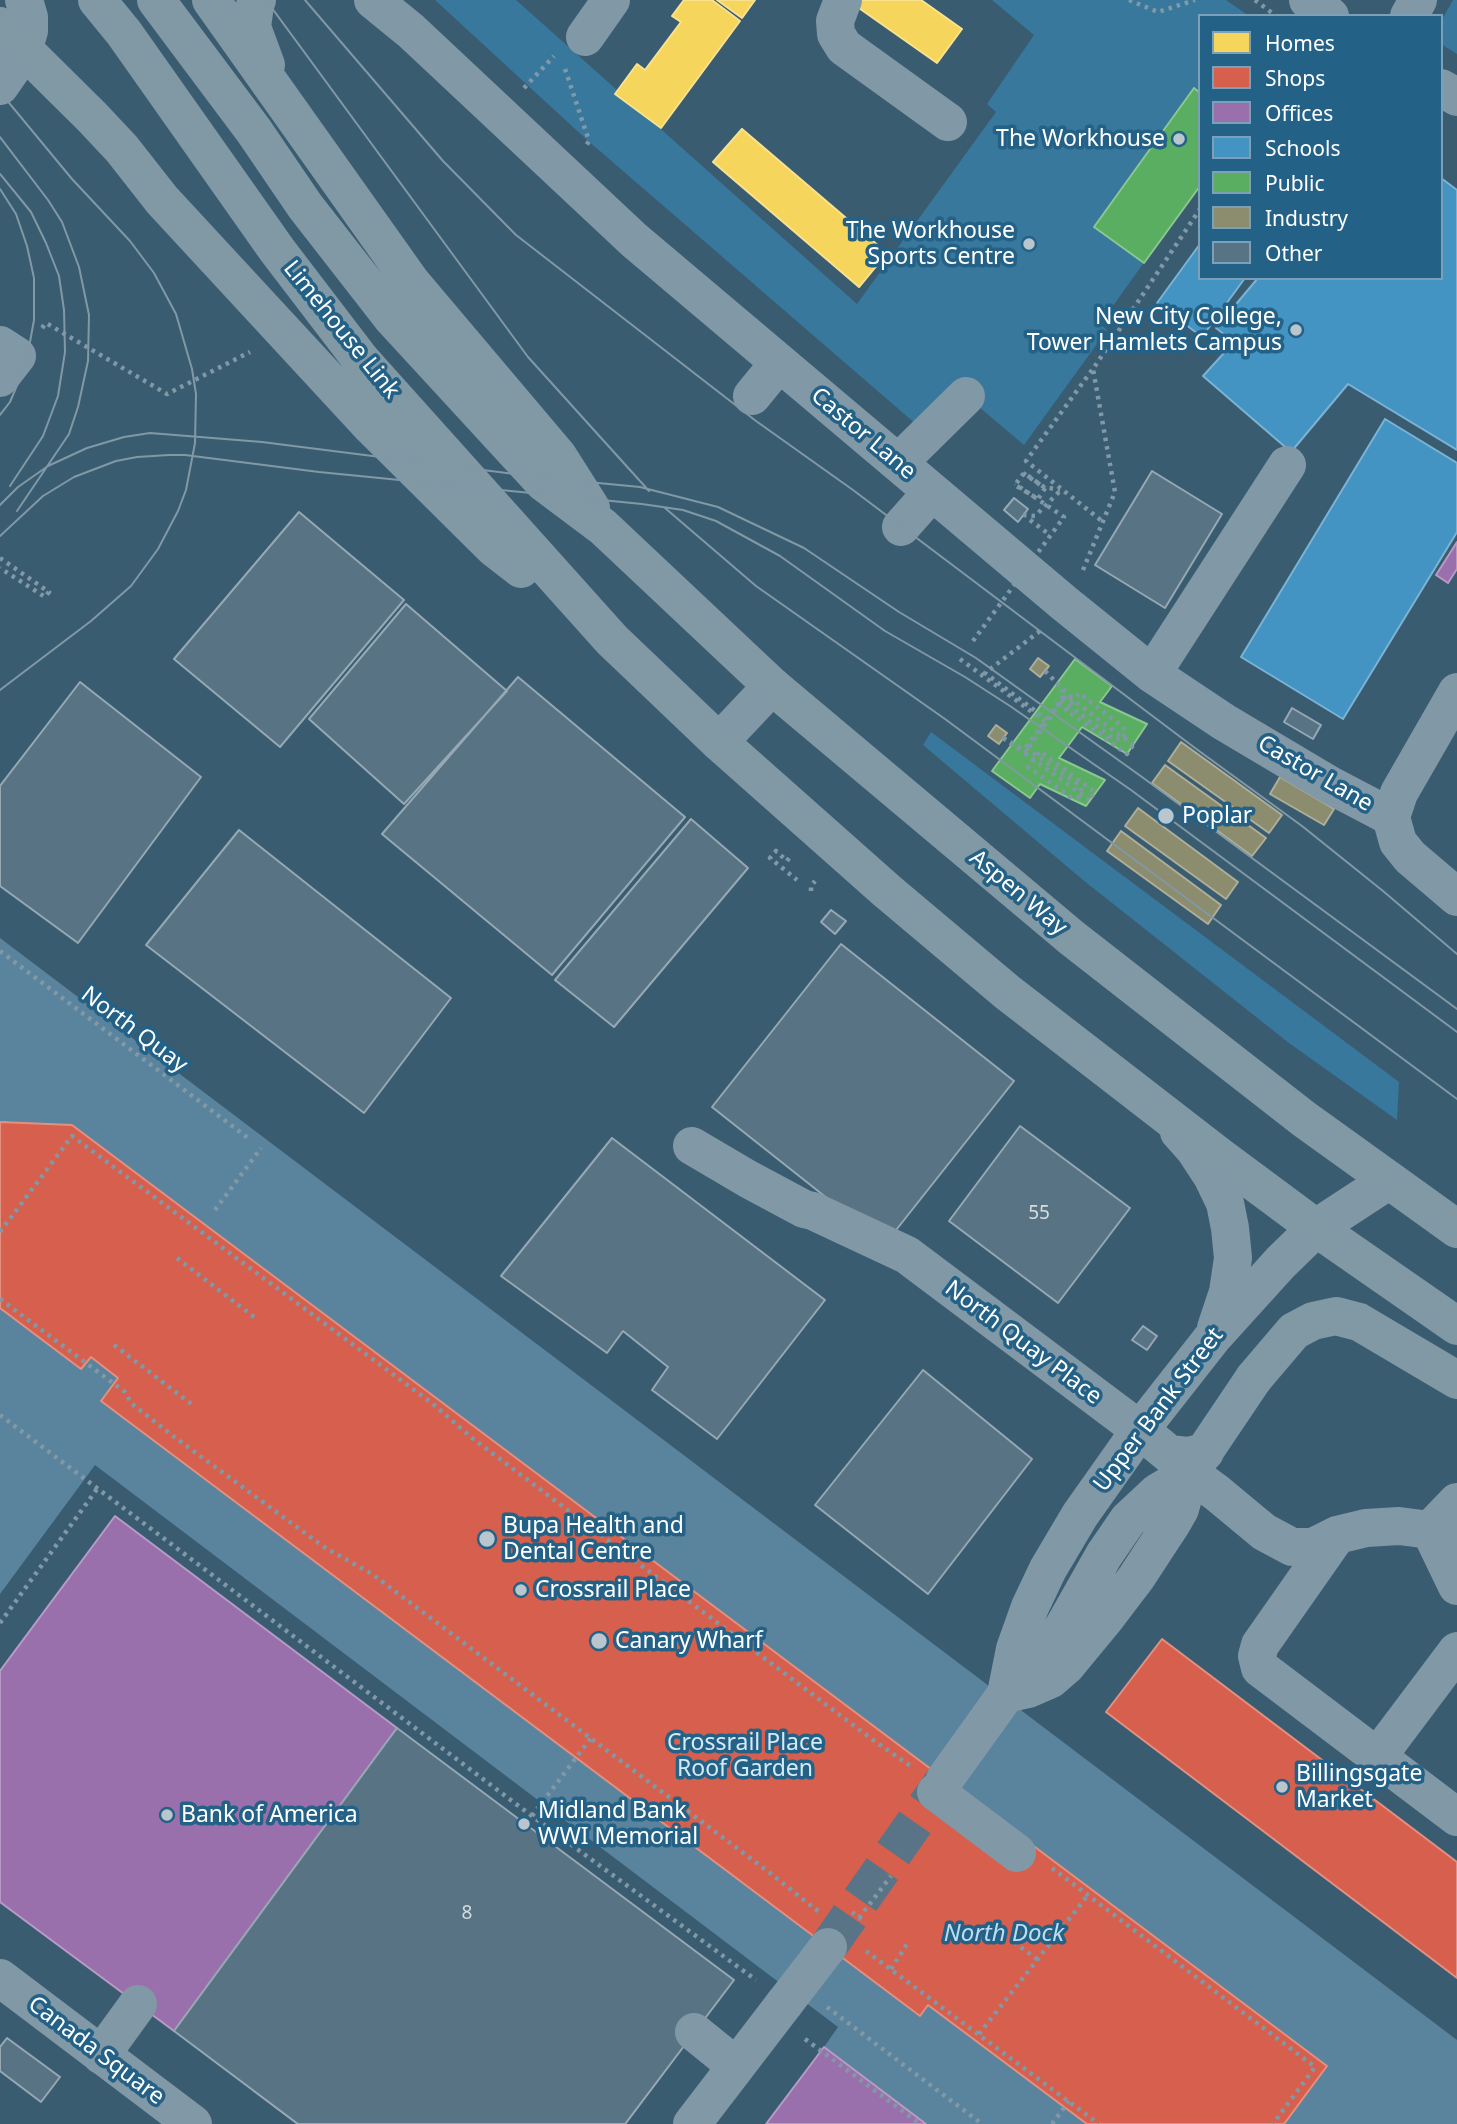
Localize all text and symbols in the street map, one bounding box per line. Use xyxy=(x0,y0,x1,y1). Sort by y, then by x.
legend xyxy=(1198,14,1443,280)
text: Homes xyxy=(1265,29,1335,57)
text: Shops xyxy=(1265,64,1325,92)
text: Offices xyxy=(1265,99,1333,127)
place label: The Workhouse xyxy=(996,125,1165,153)
marker: The Workhouse xyxy=(1171,131,1187,147)
text: Schools xyxy=(1265,134,1340,162)
text: Public xyxy=(1265,169,1325,197)
text: Industry xyxy=(1265,204,1348,232)
place label: The Workhouse Sports Centre xyxy=(846,217,1015,271)
marker: The Workhouse Sports Centre xyxy=(1021,236,1037,252)
text: Other xyxy=(1265,239,1322,267)
street label: Limehouse Link xyxy=(277,256,405,404)
place label: New City College, Tower Hamlets Campus xyxy=(1027,303,1282,357)
marker: New City College, Tower Hamlets Campus xyxy=(1288,322,1304,338)
street label: Castor Lane xyxy=(805,382,921,486)
street label: Castor Lane xyxy=(1253,730,1377,818)
place label: Poplar xyxy=(1182,802,1252,830)
marker: Poplar xyxy=(1156,806,1176,826)
street label: Aspen Way xyxy=(964,844,1072,942)
street label: North Quay xyxy=(75,981,193,1079)
house number: 55 xyxy=(1028,1203,1050,1225)
street label: North Quay Place xyxy=(939,1275,1107,1411)
street label: Upper Bank Street xyxy=(1088,1323,1230,1497)
place label: Bupa Health and Dental Centre xyxy=(503,1512,684,1566)
marker: Bupa Health and Dental Centre xyxy=(477,1529,497,1549)
place label: Crossrail Place xyxy=(535,1576,691,1604)
marker: Crossrail Place xyxy=(513,1582,529,1598)
place label: Canary Wharf xyxy=(615,1627,763,1655)
marker: Canary Wharf xyxy=(589,1631,609,1651)
park label: Crossrail Place Roof Garden xyxy=(667,1729,823,1783)
place label: Billingsgate Market xyxy=(1296,1760,1422,1814)
marker: Billingsgate Market xyxy=(1274,1779,1290,1795)
place label: Midland Bank WWI Memorial xyxy=(538,1797,698,1851)
place label: Bank of America xyxy=(181,1801,358,1829)
marker: Bank of America xyxy=(159,1807,175,1823)
marker: Midland Bank WWI Memorial xyxy=(516,1816,532,1832)
house number: 8 xyxy=(462,1903,472,1925)
water label: North Dock xyxy=(944,1920,1064,1948)
street label: Canada Square xyxy=(22,1991,170,2111)

